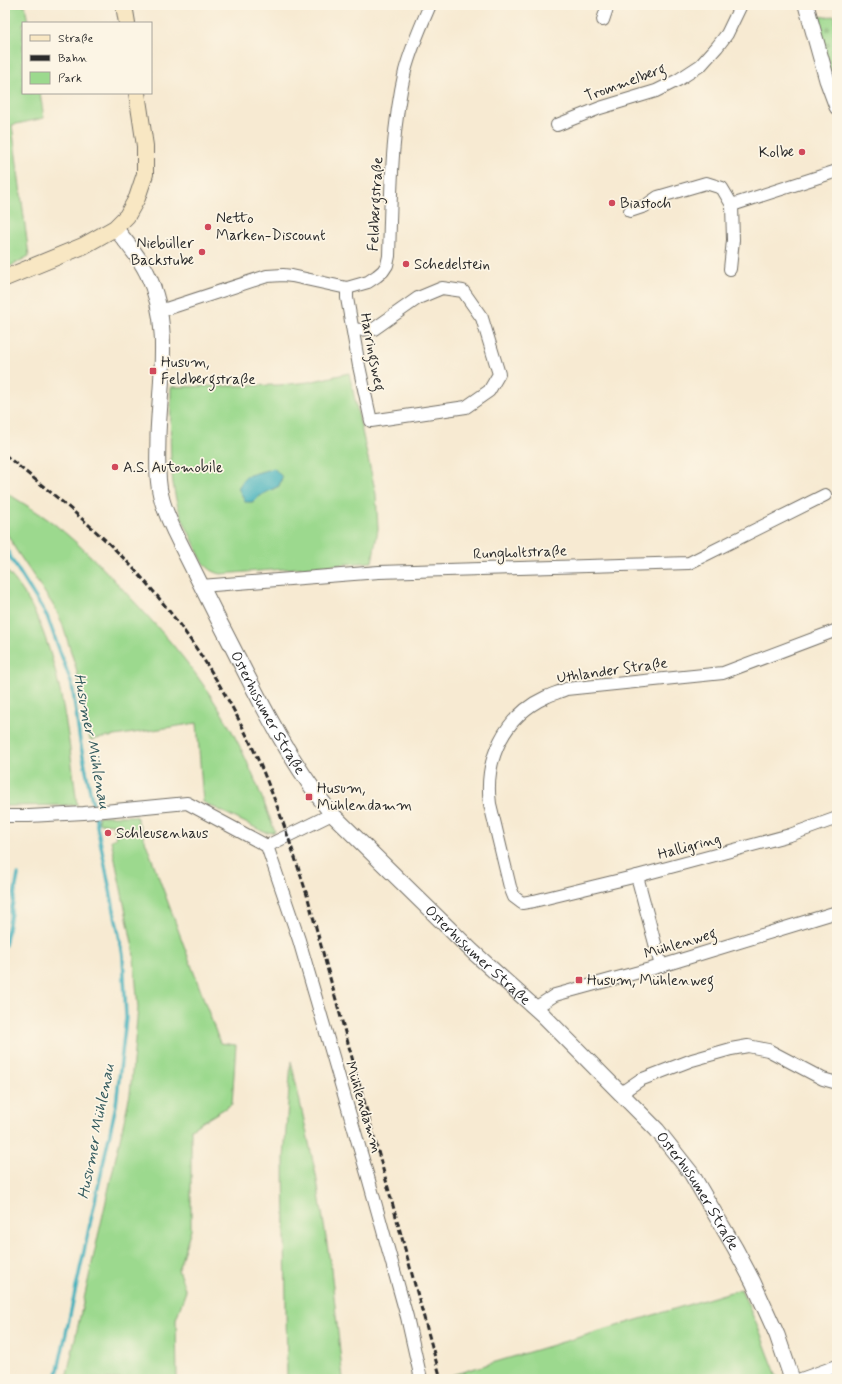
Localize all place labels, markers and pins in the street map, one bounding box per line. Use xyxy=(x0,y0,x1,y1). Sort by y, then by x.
place label: Kolbe xyxy=(759,143,794,163)
marker: Kolbe xyxy=(797,147,807,157)
place label: Biastoch xyxy=(620,194,672,214)
marker: Biastoch xyxy=(607,198,617,208)
place label: Netto Marken-Discount xyxy=(216,209,326,246)
marker: Netto Marken-Discount xyxy=(203,222,213,232)
place label: Niebüller Backstube xyxy=(131,234,195,271)
marker: Niebüller Backstube xyxy=(197,247,207,257)
place label: Schedelstein xyxy=(414,255,490,275)
marker: Schedelstein xyxy=(401,259,411,269)
place label: Husum, Feldbergstraße xyxy=(161,353,256,391)
marker: Husum, Feldbergstraße xyxy=(148,366,158,376)
place label: A.S. Automobile xyxy=(123,458,223,478)
marker: A.S. Automobile xyxy=(110,462,120,472)
place label: Husum, Mühlendamm xyxy=(317,779,412,816)
marker: Husum, Mühlendamm xyxy=(304,792,314,802)
place label: Schleusenhaus xyxy=(116,824,209,844)
marker: Schleusenhaus xyxy=(103,828,113,838)
place label: Husum, Mühlenweg xyxy=(587,971,714,992)
marker: Husum, Mühlenweg xyxy=(574,975,584,985)

